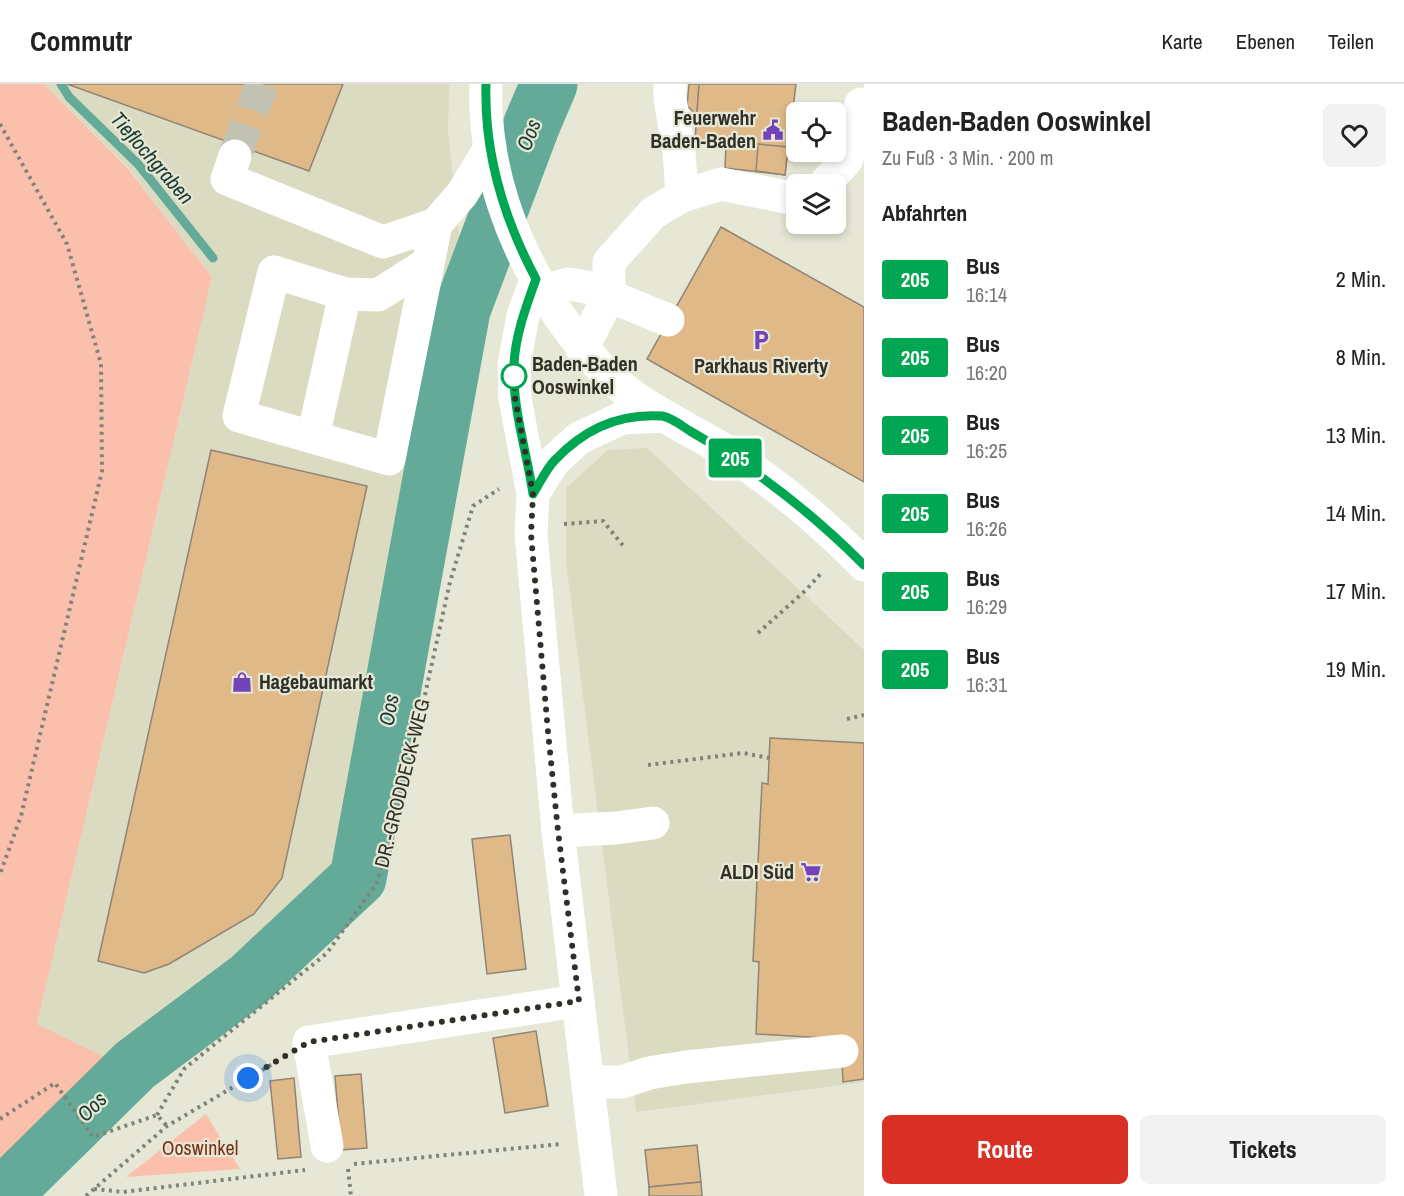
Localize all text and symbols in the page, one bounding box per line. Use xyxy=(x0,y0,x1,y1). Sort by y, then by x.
text: Commutr xyxy=(30,22,132,60)
text: Karte xyxy=(1162,27,1203,56)
text: Ebenen xyxy=(1236,27,1295,56)
text: Teilen xyxy=(1328,27,1374,56)
map controls xyxy=(786,102,846,234)
button: locate xyxy=(786,102,846,162)
text: Baden-Baden Ooswinkel xyxy=(882,102,1151,140)
place label: Feuerwehr Baden-Baden xyxy=(650,104,757,154)
button: heart xyxy=(1323,104,1386,167)
water label: Tieflochgraben xyxy=(104,105,201,210)
water label: Oos xyxy=(509,115,548,155)
public building icon: Feuerwehr Baden-Baden xyxy=(761,118,785,142)
text: Zu Fuß · 3 Min. · 200 m xyxy=(882,144,1053,171)
button: layers xyxy=(786,174,846,234)
text: Abfahrten xyxy=(882,198,967,228)
text: Bus xyxy=(966,251,1000,281)
text: 2 Min. xyxy=(1336,264,1386,294)
text: 205 xyxy=(901,265,929,294)
text: 16:14 xyxy=(966,281,1007,308)
parking icon: Parkhaus Riverty xyxy=(749,328,773,352)
text: Bus xyxy=(966,329,1000,359)
text: 8 Min. xyxy=(1336,342,1386,372)
text: 205 xyxy=(901,343,929,372)
place label: Baden-Baden Ooswinkel xyxy=(532,350,638,400)
place label: Parkhaus Riverty xyxy=(694,352,829,379)
text: 16:20 xyxy=(966,359,1007,386)
marker: Baden-Baden Ooswinkel xyxy=(501,363,527,389)
text: Bus xyxy=(966,407,1000,437)
text: 13 Min. xyxy=(1326,420,1386,450)
text: 205 xyxy=(901,421,929,450)
text: 16:25 xyxy=(966,437,1007,464)
line badge: 205 xyxy=(700,438,770,478)
text: 205 xyxy=(721,444,749,473)
text: Bus xyxy=(966,485,1000,515)
text: 14 Min. xyxy=(1326,498,1386,528)
text: 205 xyxy=(901,499,929,528)
text: 16:26 xyxy=(966,515,1007,542)
text: Bus xyxy=(966,563,1000,593)
text: 17 Min. xyxy=(1326,576,1386,606)
text: 205 xyxy=(901,577,929,606)
text: 16:29 xyxy=(966,593,1007,620)
text: Bus xyxy=(966,641,1000,671)
text: 19 Min. xyxy=(1326,654,1386,684)
text: 205 xyxy=(901,655,929,684)
place label: Hagebaumarkt xyxy=(259,668,373,695)
shop icon: Hagebaumarkt xyxy=(230,670,254,694)
text: 16:31 xyxy=(966,671,1007,698)
water label: Oos xyxy=(371,691,406,728)
street label: DR.-GRODDECK-WEG xyxy=(367,696,436,870)
place label: ALDI Süd xyxy=(720,858,794,885)
supermarket icon: ALDI Süd xyxy=(799,860,823,884)
your location xyxy=(233,1063,263,1093)
water label: Oos xyxy=(70,1085,113,1128)
button: Route xyxy=(882,1115,1128,1184)
button: Tickets xyxy=(1140,1115,1386,1184)
park label: Ooswinkel xyxy=(162,1134,238,1161)

